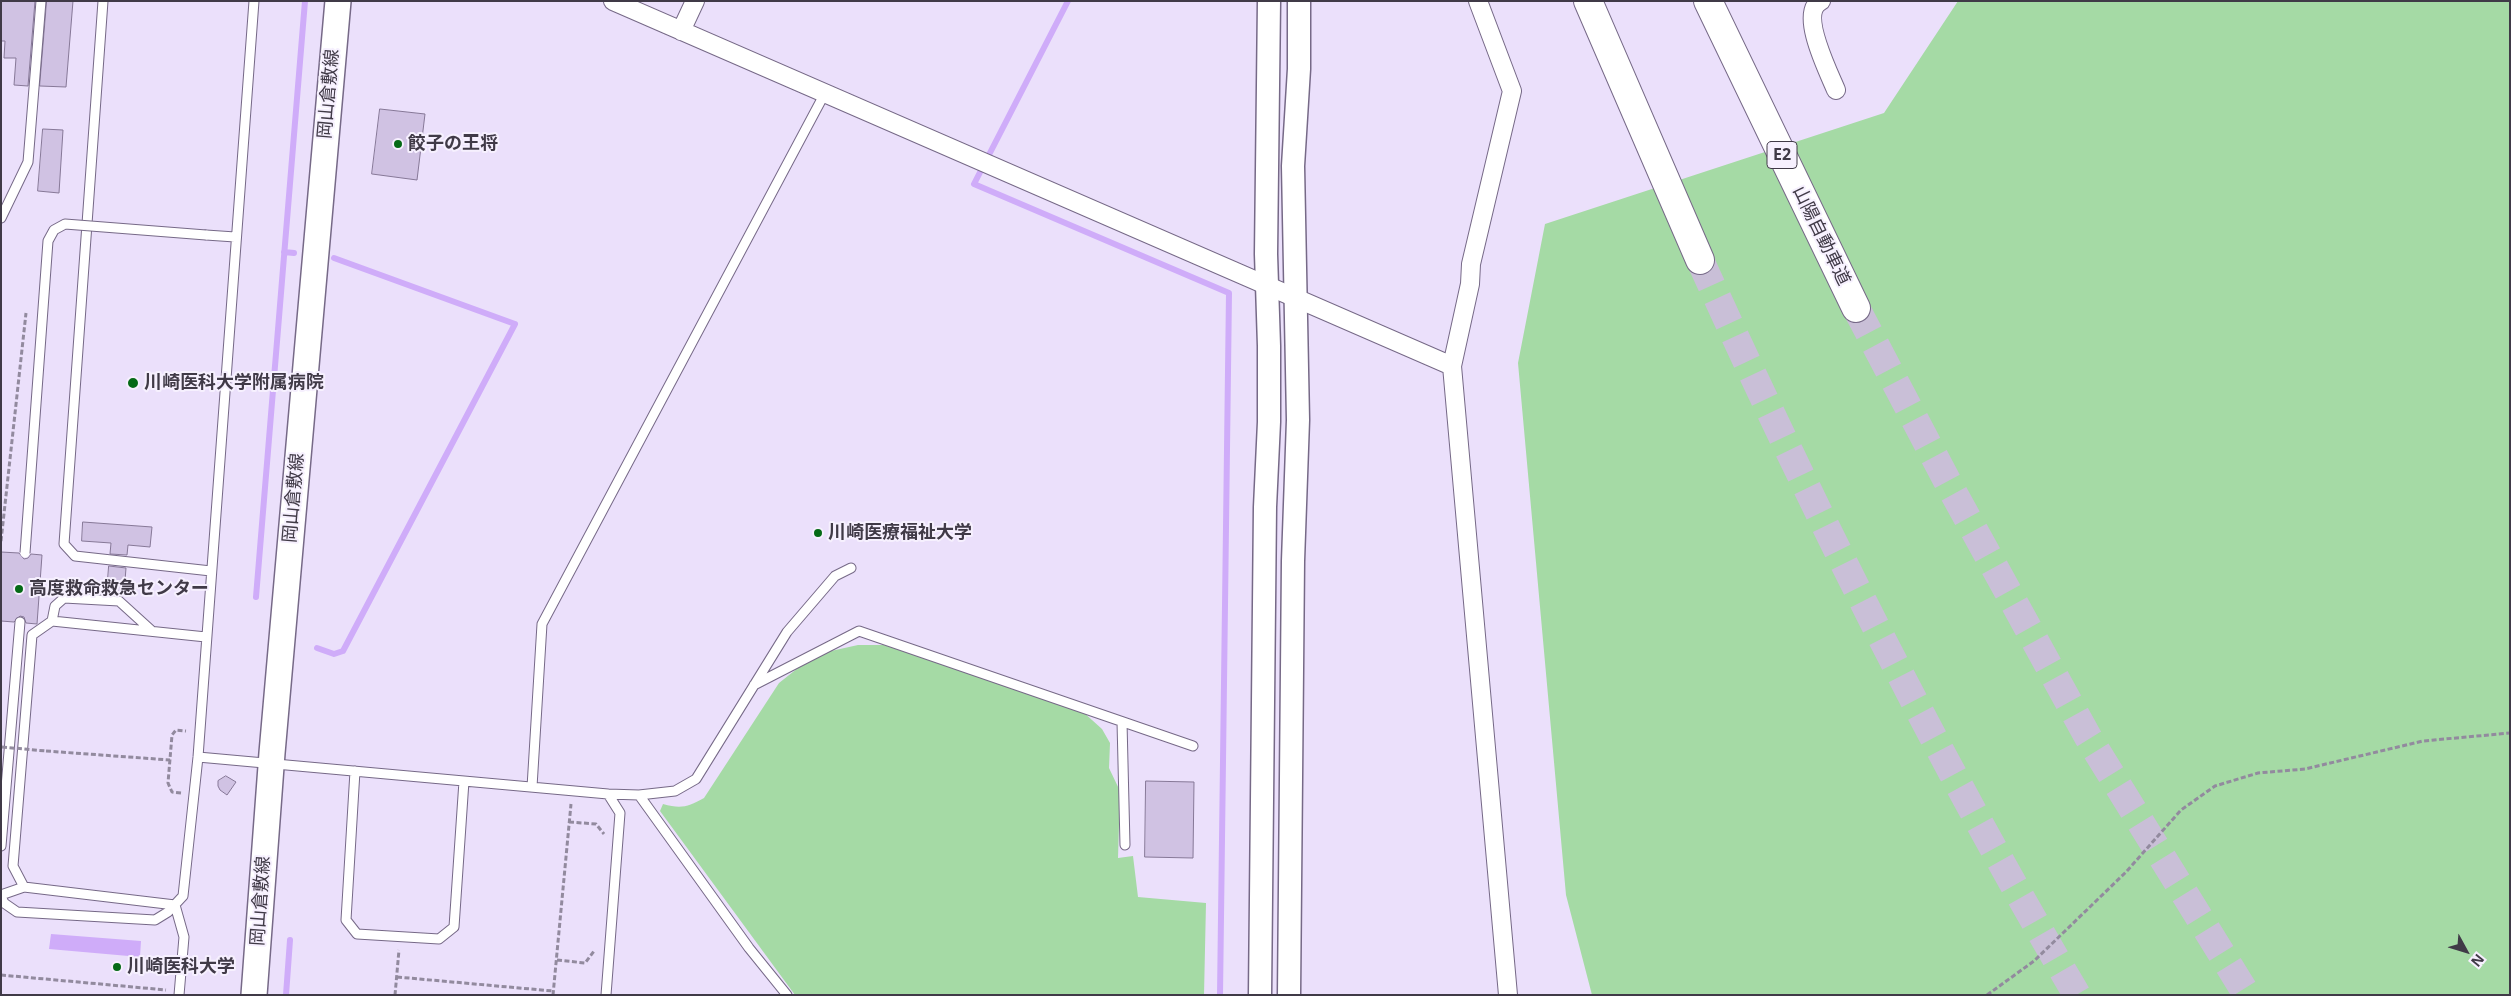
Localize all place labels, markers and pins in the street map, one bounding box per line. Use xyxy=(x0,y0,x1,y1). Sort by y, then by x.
place label: 餃子の王将 xyxy=(408,133,498,155)
marker: 餃子の王将 xyxy=(392,138,404,150)
place label: 川崎医科大学附属病院 xyxy=(144,372,324,394)
marker: 川崎医科大学附属病院 xyxy=(126,376,140,390)
place label: 川崎医療福祉大学 xyxy=(828,522,972,544)
marker: 川崎医療福祉大学 xyxy=(812,527,824,539)
place label: 高度救命救急センター xyxy=(29,578,209,600)
marker: 高度救命救急センター xyxy=(13,583,25,595)
place label: 川崎医科大学 xyxy=(127,956,235,978)
marker: 川崎医科大学 xyxy=(111,961,123,973)

